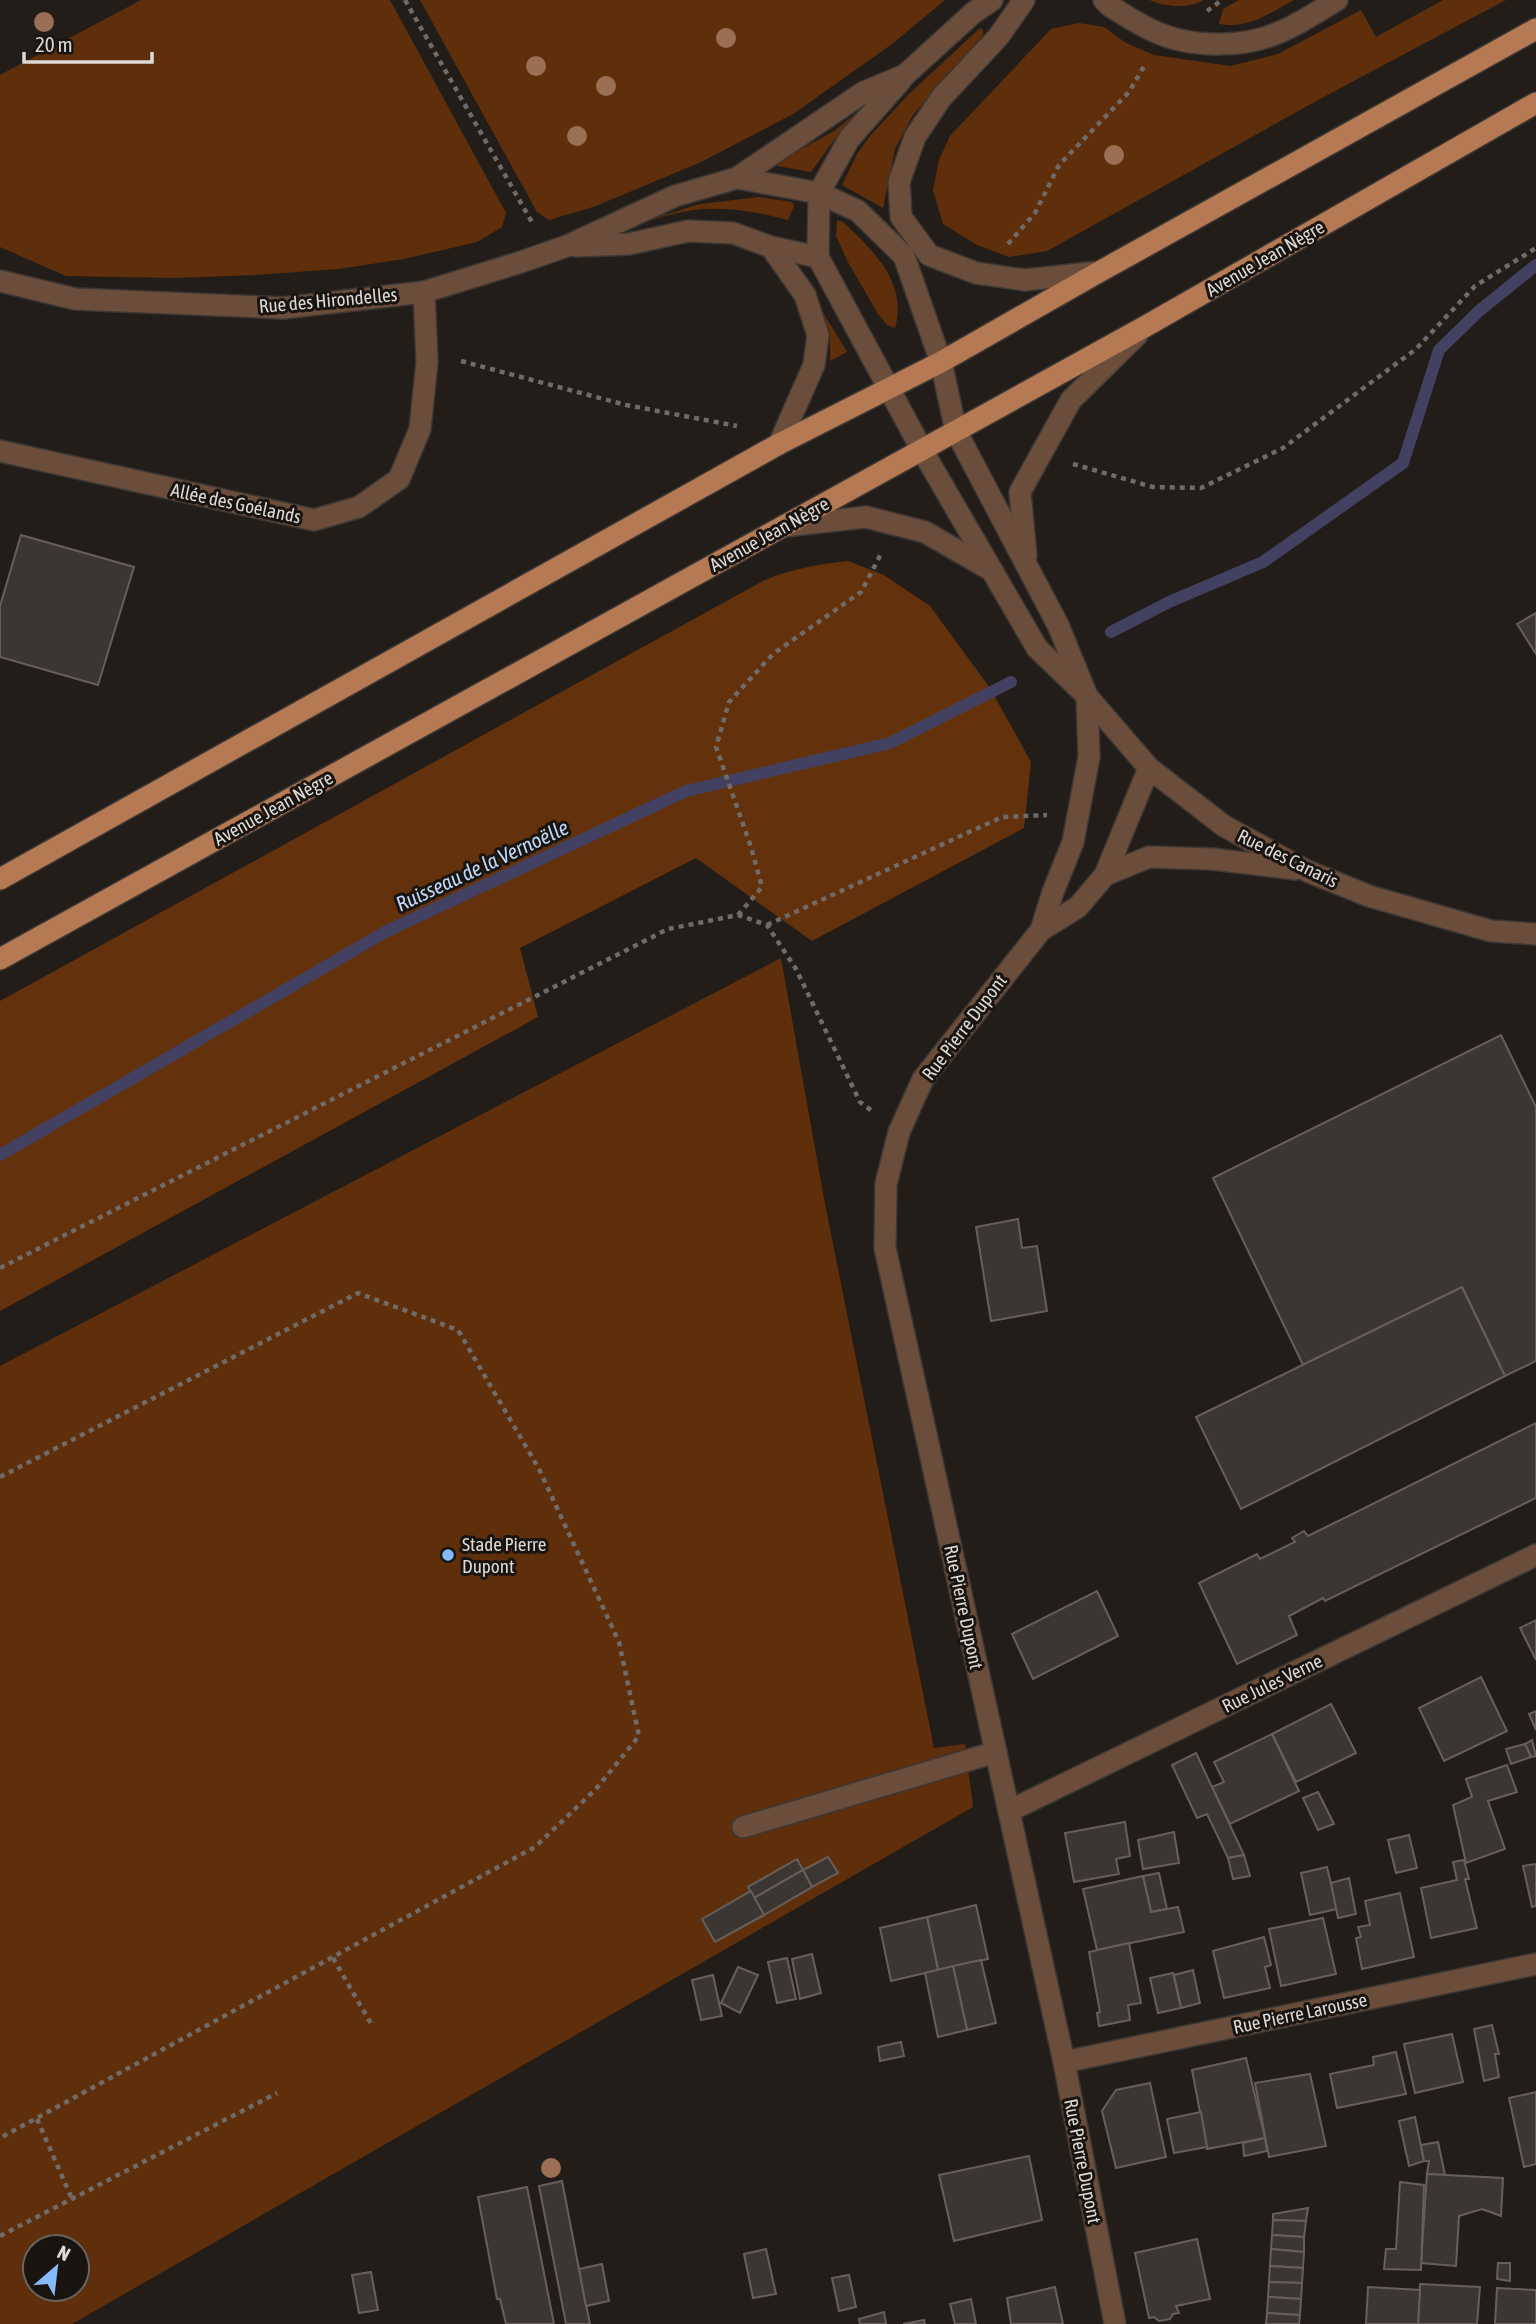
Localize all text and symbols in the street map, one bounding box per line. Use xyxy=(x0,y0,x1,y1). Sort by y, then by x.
scale bar xyxy=(24,21,152,65)
text: 20 m xyxy=(35,32,73,56)
street label: Avenue Jean Nègre xyxy=(1202,215,1328,301)
street label: Rue des Hirondelles xyxy=(258,283,398,317)
street label: Allée des Goélands xyxy=(169,478,303,528)
street label: Avenue Jean Nègre xyxy=(706,492,832,576)
street label: Avenue Jean Nègre xyxy=(210,766,336,850)
water label: Ruisseau de la Vernoëlle xyxy=(392,814,572,916)
street label: Rue des Canaris xyxy=(1234,824,1342,892)
street label: Rue Pierre Dupont xyxy=(917,970,1011,1084)
place label: Stade Pierre Dupont xyxy=(462,1533,546,1577)
street label: Rue Pierre Dupont xyxy=(940,1543,988,1671)
marker: Stade Pierre Dupont xyxy=(440,1547,456,1563)
street label: Rue Jules Verne xyxy=(1218,1649,1326,1717)
street label: Rue Pierre Larousse xyxy=(1231,1988,1369,2038)
street label: Rue Pierre Dupont xyxy=(1060,2097,1106,2225)
north arrow xyxy=(21,2233,91,2303)
text: N xyxy=(54,2241,74,2265)

